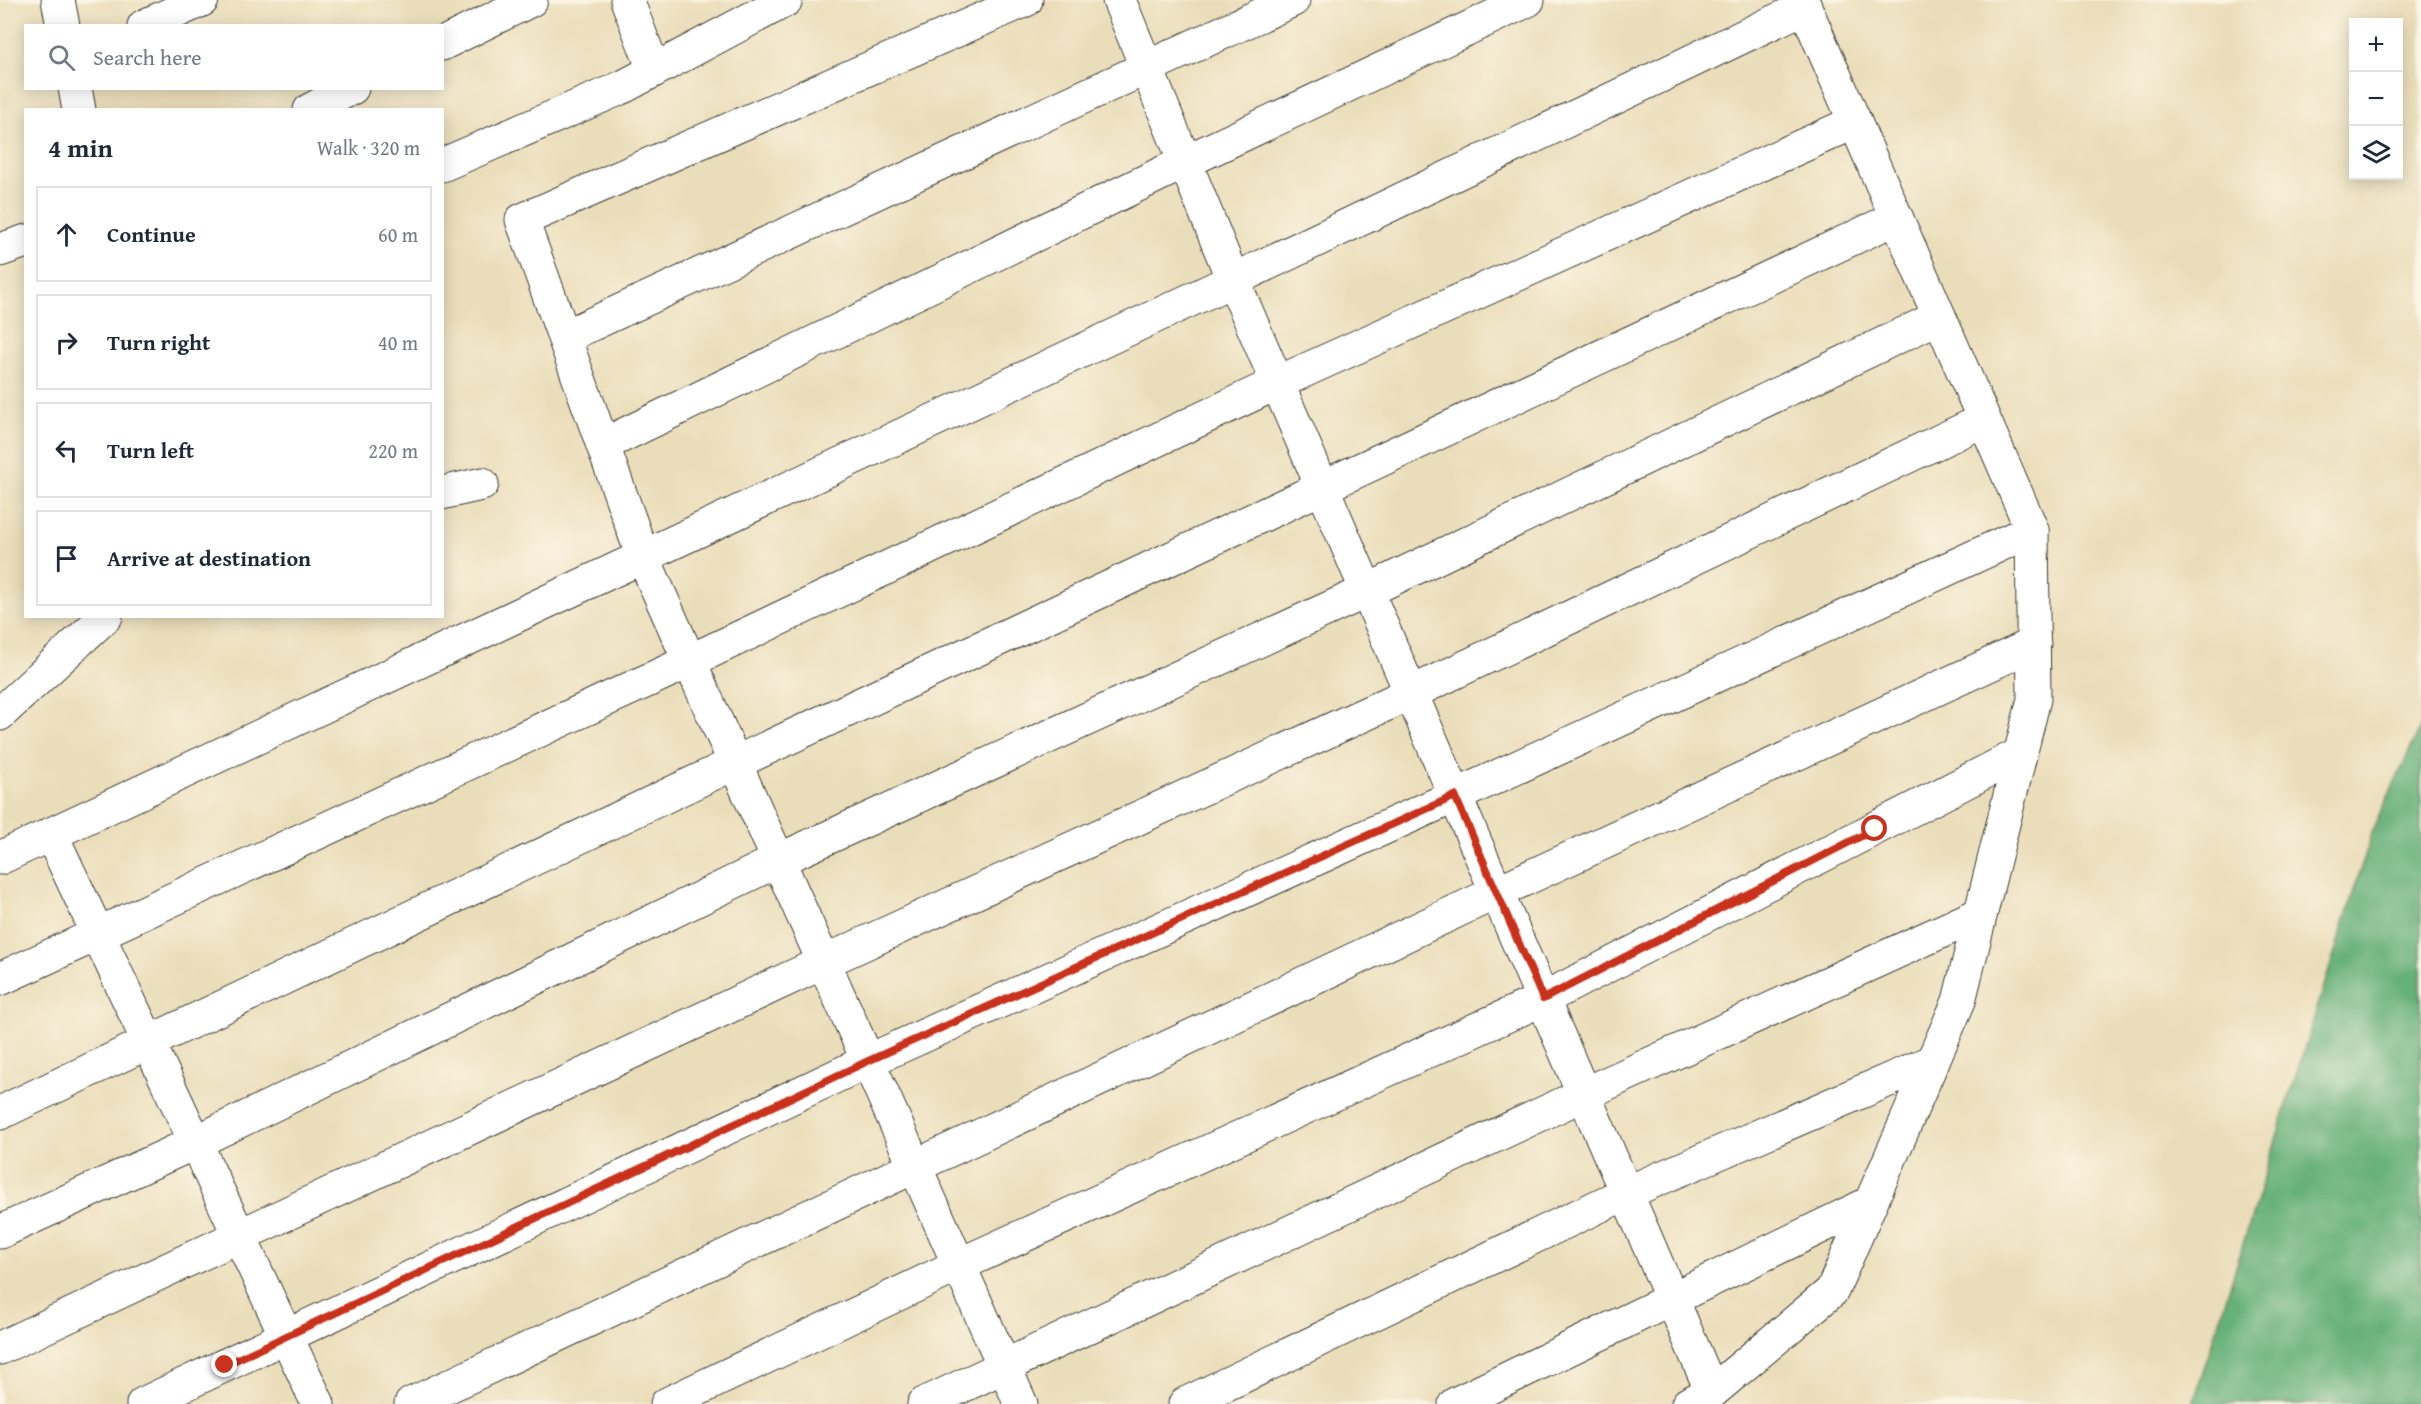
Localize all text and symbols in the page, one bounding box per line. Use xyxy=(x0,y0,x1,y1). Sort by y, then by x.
map controls xyxy=(2349,18,2403,180)
button: + xyxy=(2349,18,2403,72)
search box xyxy=(24,24,444,90)
icon: search xyxy=(45,41,78,74)
text: Search here xyxy=(93,41,202,73)
button: − xyxy=(2349,72,2403,126)
button: layers xyxy=(2349,126,2403,180)
text: 4 min xyxy=(48,128,113,167)
text: Walk · 320 m xyxy=(317,133,420,162)
icon: ahead xyxy=(50,218,83,251)
text: Continue xyxy=(107,218,196,250)
text: 60 m xyxy=(378,220,418,249)
icon: right xyxy=(50,326,83,359)
text: Turn right xyxy=(107,326,210,358)
text: 40 m xyxy=(378,328,418,357)
icon: left xyxy=(50,434,83,467)
text: Turn left xyxy=(107,434,194,466)
text: 220 m xyxy=(368,436,418,465)
icon: arrive xyxy=(50,542,83,575)
text: Arrive at destination xyxy=(107,542,311,574)
route start xyxy=(1861,815,1887,841)
route end xyxy=(211,1351,237,1377)

